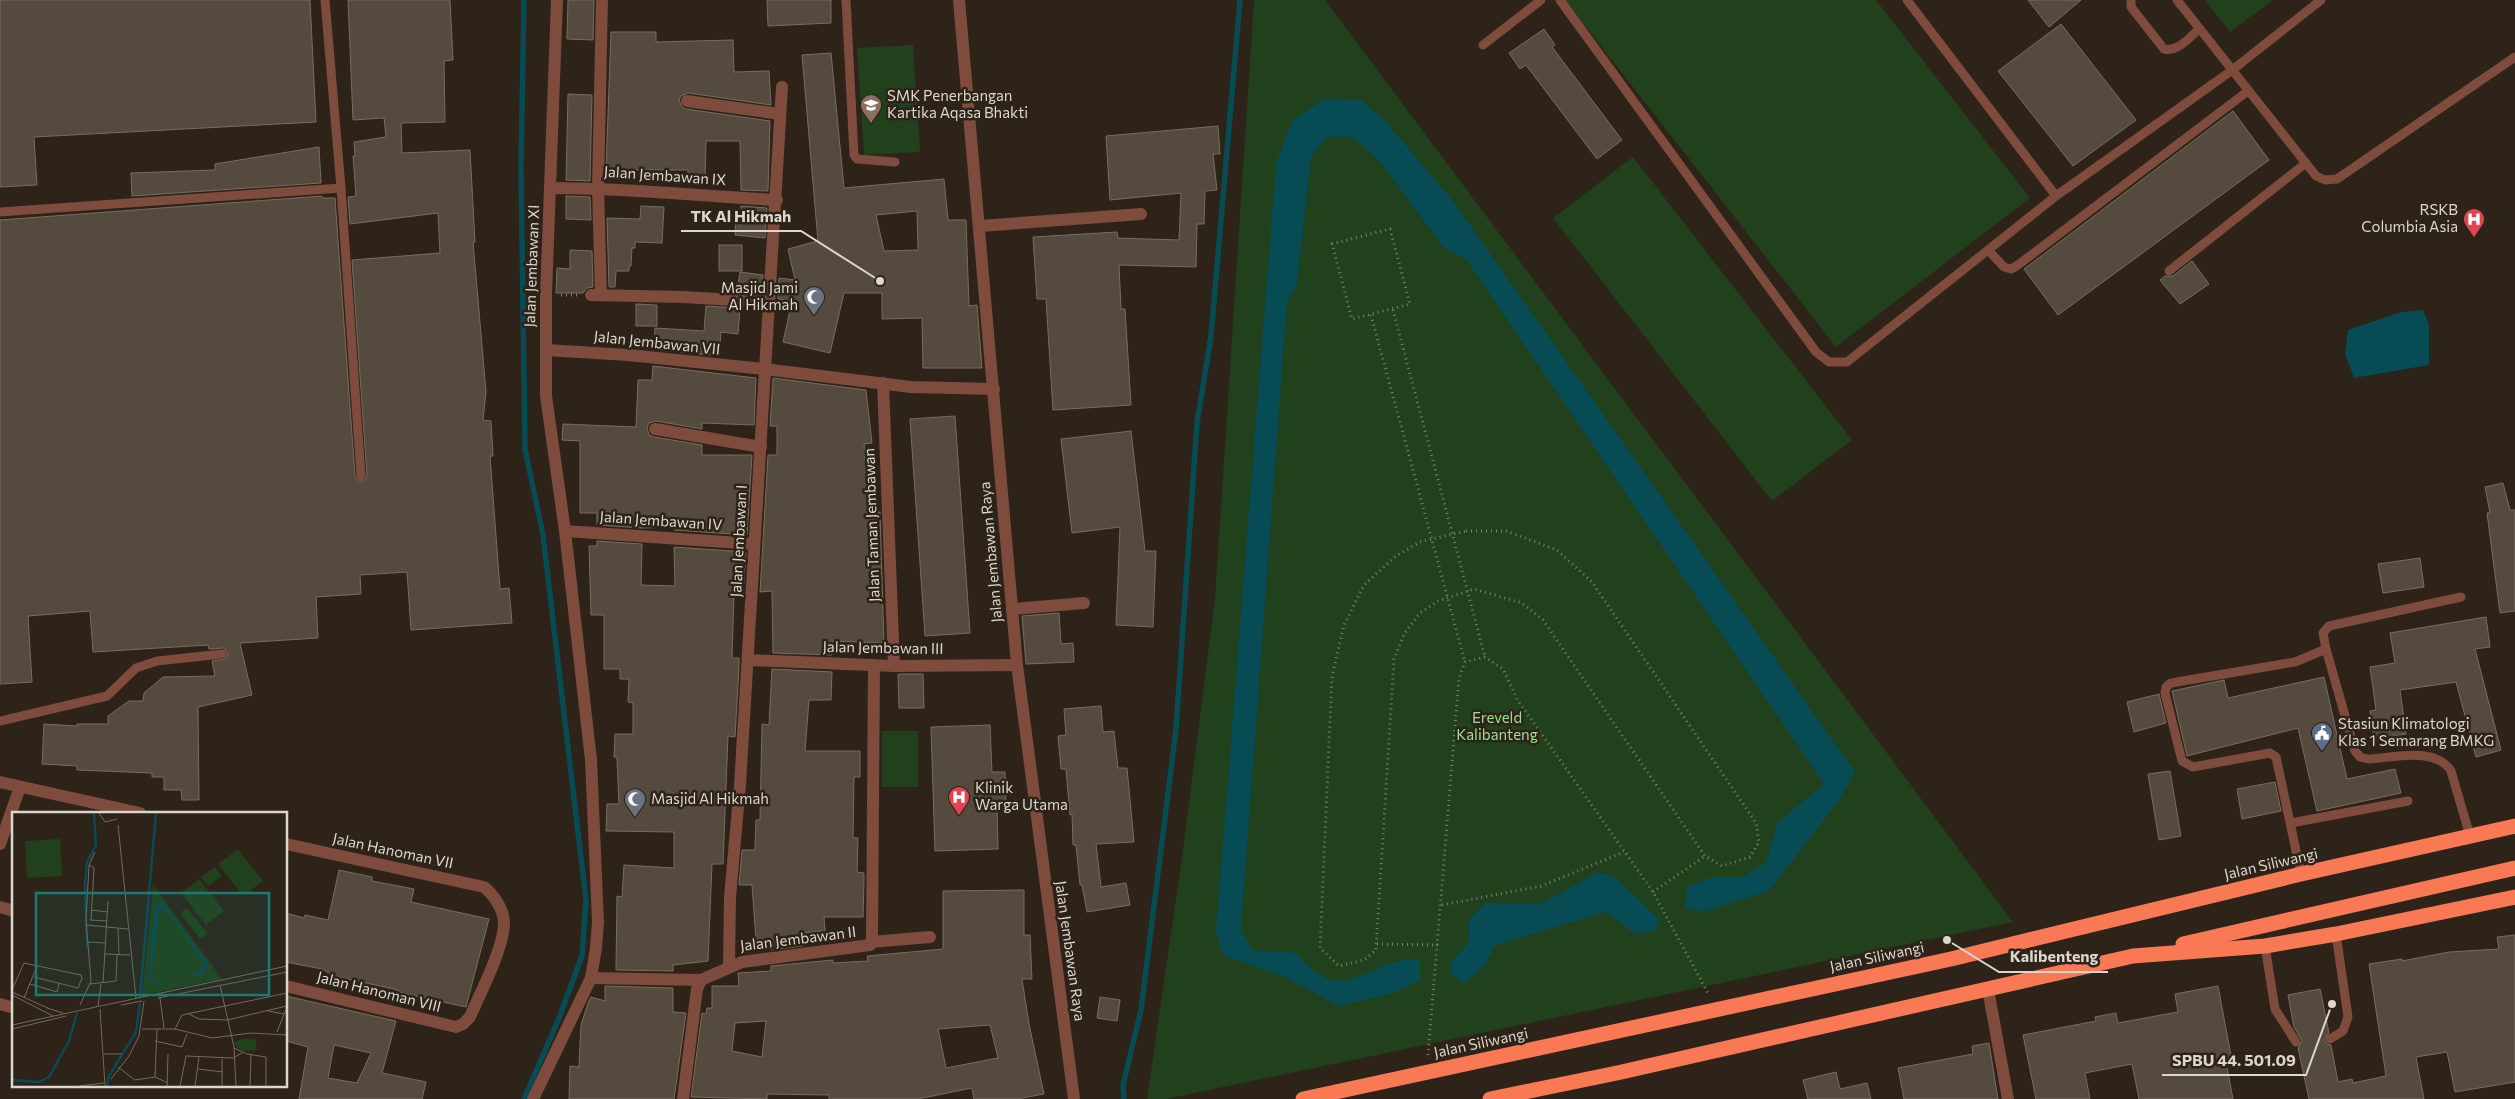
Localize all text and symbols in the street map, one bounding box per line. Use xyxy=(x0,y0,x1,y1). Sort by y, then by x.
place label: SMK Penerbangan Kartika Aqasa Bhakti xyxy=(887,86,1028,121)
school or university icon: SMK Penerbangan Kartika Aqasa Bhakti xyxy=(859,93,883,124)
street label: Jalan Jembawan IX xyxy=(603,162,727,188)
callout: TK Al Hikmah xyxy=(681,200,801,231)
place label: RSKB Columbia Asia xyxy=(2361,200,2458,235)
street label: Jalan Jembawan XI xyxy=(520,204,542,328)
text: TK Al Hikmah xyxy=(691,206,791,225)
hospital icon: RSKB Columbia Asia xyxy=(2462,207,2486,238)
place label: Masjid Jami Al Hikmah xyxy=(721,278,798,313)
mosque icon: Masjid Jami Al Hikmah xyxy=(802,285,826,316)
street label: Jalan Jembawan VII xyxy=(593,326,721,358)
street label: Jalan Taman Jembawan xyxy=(859,448,883,602)
street label: Jalan Jembawan Raya xyxy=(975,481,1005,623)
street label: Jalan Jembawan I xyxy=(726,484,750,598)
street label: Jalan Jembawan IV xyxy=(599,507,723,533)
street label: Jalan Jembawan III xyxy=(822,637,944,657)
park label: Ereveld Kalibanteng xyxy=(1456,708,1538,743)
place label: Stasiun Klimatologi Klas 1 Semarang BMKG xyxy=(2338,714,2494,749)
public building icon: Stasiun Klimatologi Klas 1 Semarang BMKG xyxy=(2310,721,2334,752)
place label: Klinik Warga Utama xyxy=(975,778,1068,813)
hospital icon: Klinik Warga Utama xyxy=(947,785,971,816)
mosque icon: Masjid Al Hikmah xyxy=(623,787,647,818)
place label: Masjid Al Hikmah xyxy=(651,789,769,807)
inset map xyxy=(12,812,288,1086)
street label: Jalan Hanoman VII xyxy=(331,828,455,872)
street label: Jalan Siliwangi xyxy=(2222,843,2320,883)
street label: Jalan Jembawan Raya xyxy=(1052,880,1090,1022)
street label: Jalan Jembawan II xyxy=(739,922,857,954)
street label: Jalan Siliwangi xyxy=(1828,937,1926,975)
callout: Kalibenteng xyxy=(1999,941,2108,972)
text: Kalibenteng xyxy=(2010,946,2099,965)
street label: Jalan Hanoman VIII xyxy=(315,967,443,1015)
street label: Jalan Siliwangi xyxy=(1432,1023,1530,1061)
callout: SPBU 44. 501.09 xyxy=(2162,1044,2306,1075)
text: SPBU 44. 501.09 xyxy=(2172,1050,2296,1069)

